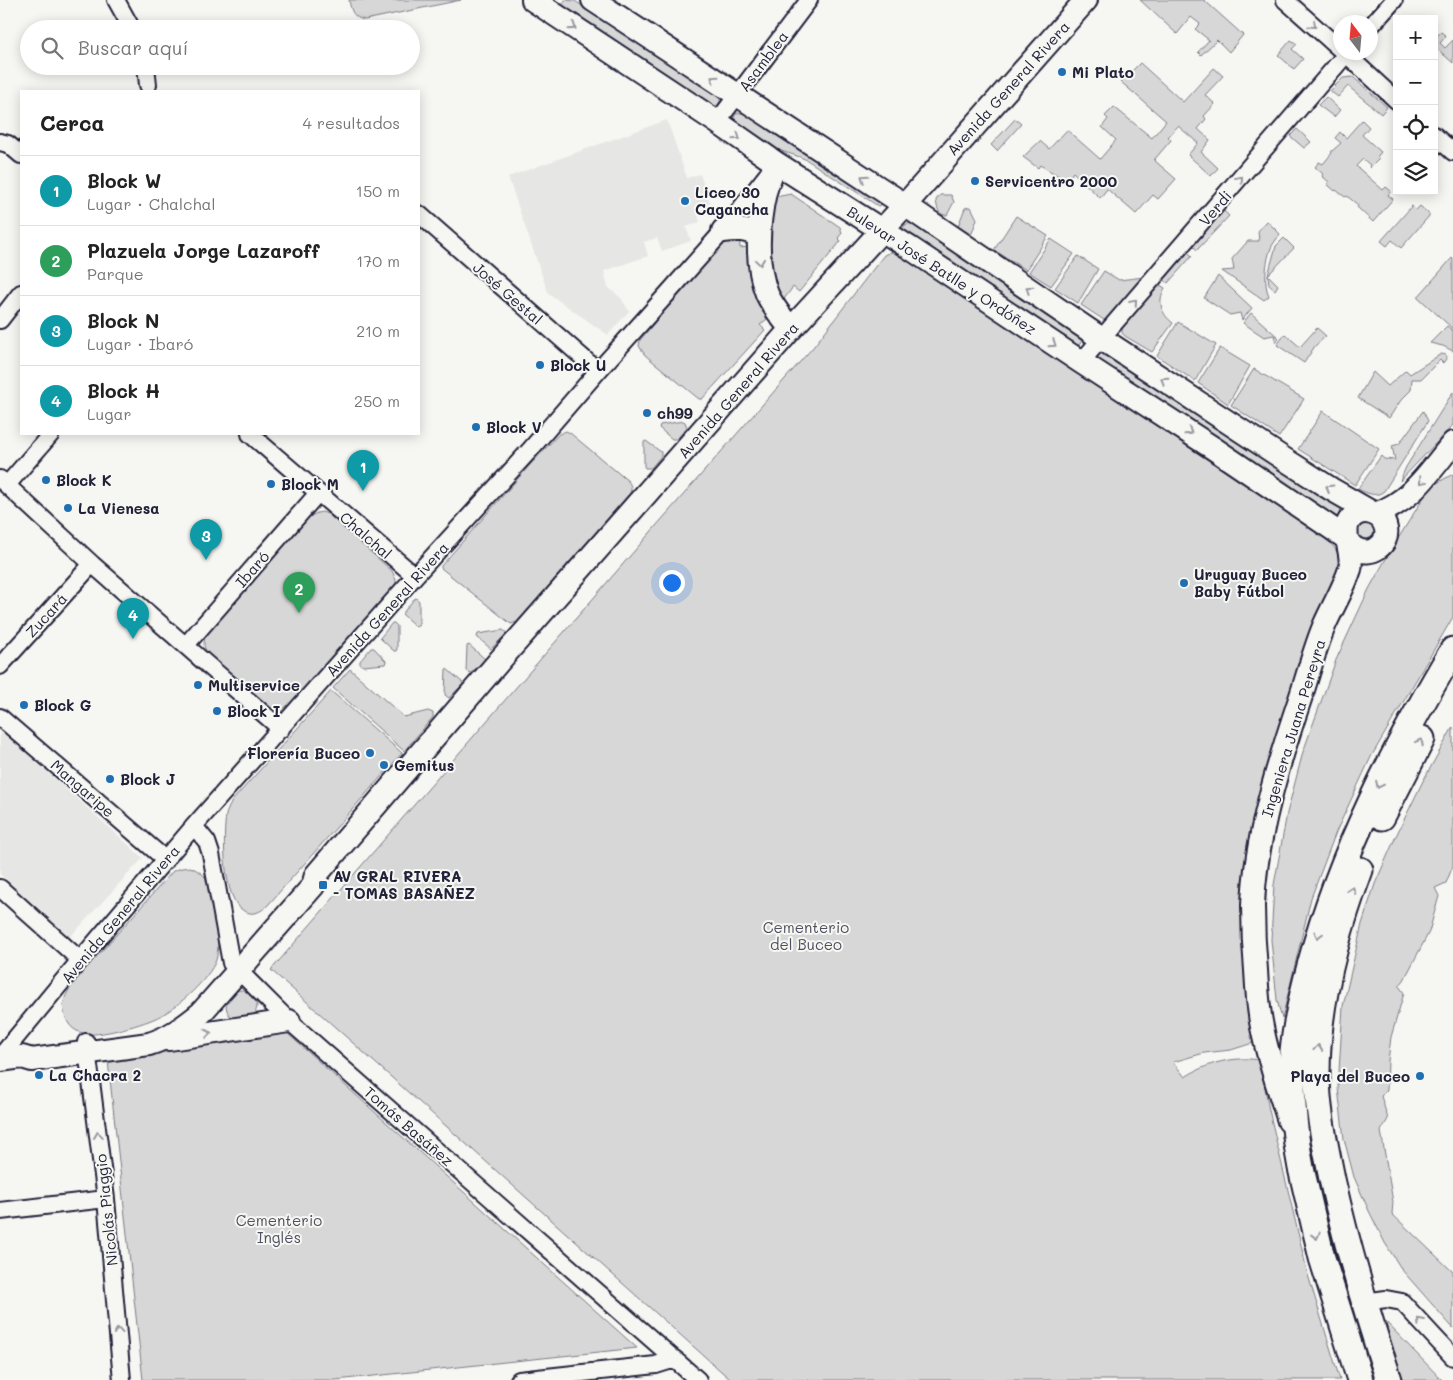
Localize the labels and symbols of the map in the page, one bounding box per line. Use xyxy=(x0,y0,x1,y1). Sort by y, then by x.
north arrow xyxy=(1333,15,1378,60)
street label: Avenida General Rivera xyxy=(942,17,1074,159)
one-way arrow xyxy=(1307,19,1316,28)
one-way arrow xyxy=(567,21,577,30)
street label: Asamblea xyxy=(734,27,792,95)
place label: Mi Plato xyxy=(1072,62,1134,82)
marker: Mi Plato xyxy=(1056,66,1068,78)
one-way arrow xyxy=(710,76,719,85)
one-way arrow xyxy=(732,130,741,140)
place label: Servicentro 2000 xyxy=(985,171,1118,191)
one-way arrow xyxy=(860,175,870,184)
marker: Servicentro 2000 xyxy=(969,175,981,187)
one-way arrow xyxy=(1234,175,1243,184)
place label: Liceo 30 Cagancha xyxy=(695,182,769,219)
street label: Verdi xyxy=(1194,186,1236,230)
marker: Liceo 30 Cagancha xyxy=(679,195,691,207)
street label: Bulevar José Batlle y Ordóñez xyxy=(843,201,1041,339)
street label: José Gestal xyxy=(469,257,547,329)
one-way arrow xyxy=(754,258,765,266)
one-way arrow xyxy=(1025,286,1035,295)
one-way arrow xyxy=(1128,298,1137,307)
street label: Avenida General Rivera xyxy=(673,318,803,462)
one-way arrow xyxy=(1048,338,1057,347)
place label: Block U xyxy=(550,355,606,375)
marker: Block U xyxy=(534,359,546,371)
one-way arrow xyxy=(1160,377,1170,386)
place label: ch99 xyxy=(657,403,693,423)
marker: ch99 xyxy=(641,407,653,419)
place label: Block V xyxy=(486,417,542,437)
marker: Block V xyxy=(470,421,482,433)
one-way arrow xyxy=(1184,426,1193,436)
pin: 1 xyxy=(347,450,379,491)
place label: Block K xyxy=(56,470,112,490)
marker: Block K xyxy=(40,474,52,486)
place label: Block M xyxy=(281,474,339,494)
one-way arrow xyxy=(1418,475,1427,484)
marker: Block M xyxy=(265,478,277,490)
one-way arrow xyxy=(1326,484,1335,494)
place label: La Vienesa xyxy=(78,498,160,518)
marker: La Vienesa xyxy=(62,502,74,514)
street label: Chalchal xyxy=(336,507,396,563)
pin: 3 xyxy=(190,519,222,560)
street label: Avenida General Rivera xyxy=(321,538,453,680)
street label: Ibaró xyxy=(231,547,273,591)
place label: Uruguay Buceo Baby Fútbol xyxy=(1194,564,1307,601)
your location xyxy=(659,570,685,596)
pin: 2 xyxy=(283,572,315,613)
marker: Uruguay Buceo Baby Fútbol xyxy=(1178,577,1190,589)
street label: Zucará xyxy=(21,588,71,642)
pin: 4 xyxy=(117,598,149,639)
street label: Ingeniera Juana Pereyra xyxy=(1256,637,1330,819)
place label: Multiservice xyxy=(208,675,300,695)
marker: Multiservice xyxy=(192,679,204,691)
place label: Block G xyxy=(34,695,92,715)
marker: Block G xyxy=(18,699,30,711)
place label: Block I xyxy=(227,701,281,721)
marker: Block I xyxy=(211,705,223,717)
one-way arrow xyxy=(1414,739,1424,748)
place label: Florería Buceo xyxy=(247,743,360,763)
marker: Florería Buceo xyxy=(364,747,376,759)
street label: Mangaripe xyxy=(47,755,119,821)
place label: Gemitus xyxy=(394,755,454,775)
marker: Gemitus xyxy=(378,759,390,771)
place label: Block J xyxy=(120,769,176,789)
marker: Block J xyxy=(104,773,116,785)
one-way arrow xyxy=(1375,780,1385,789)
street label: Avenida General Rivera xyxy=(56,841,184,987)
place label: AV GRAL RIVERA - TOMAS BASAÑEZ xyxy=(333,866,476,903)
marker: AV GRAL RIVERA - TOMAS BASAÑEZ xyxy=(317,879,329,891)
one-way arrow xyxy=(1346,886,1356,895)
park label: Cementerio del Buceo xyxy=(763,917,849,954)
one-way arrow xyxy=(1314,931,1324,939)
one-way arrow xyxy=(205,1028,213,1039)
one-way arrow xyxy=(1312,1044,1323,1052)
place label: La Chacra 2 xyxy=(49,1065,141,1085)
place label: Playa del Buceo xyxy=(1290,1066,1410,1086)
marker: La Chacra 2 xyxy=(33,1069,45,1081)
marker: Playa del Buceo xyxy=(1414,1070,1426,1082)
street label: Tomás Basáñez xyxy=(360,1082,458,1170)
one-way arrow xyxy=(93,1131,104,1139)
street label: Nicolás Piaggio xyxy=(90,1153,122,1267)
park label: Cementerio Inglés xyxy=(236,1210,322,1247)
one-way arrow xyxy=(1310,1231,1321,1240)
one-way arrow xyxy=(1417,1318,1426,1327)
one-way arrow xyxy=(112,1327,123,1335)

